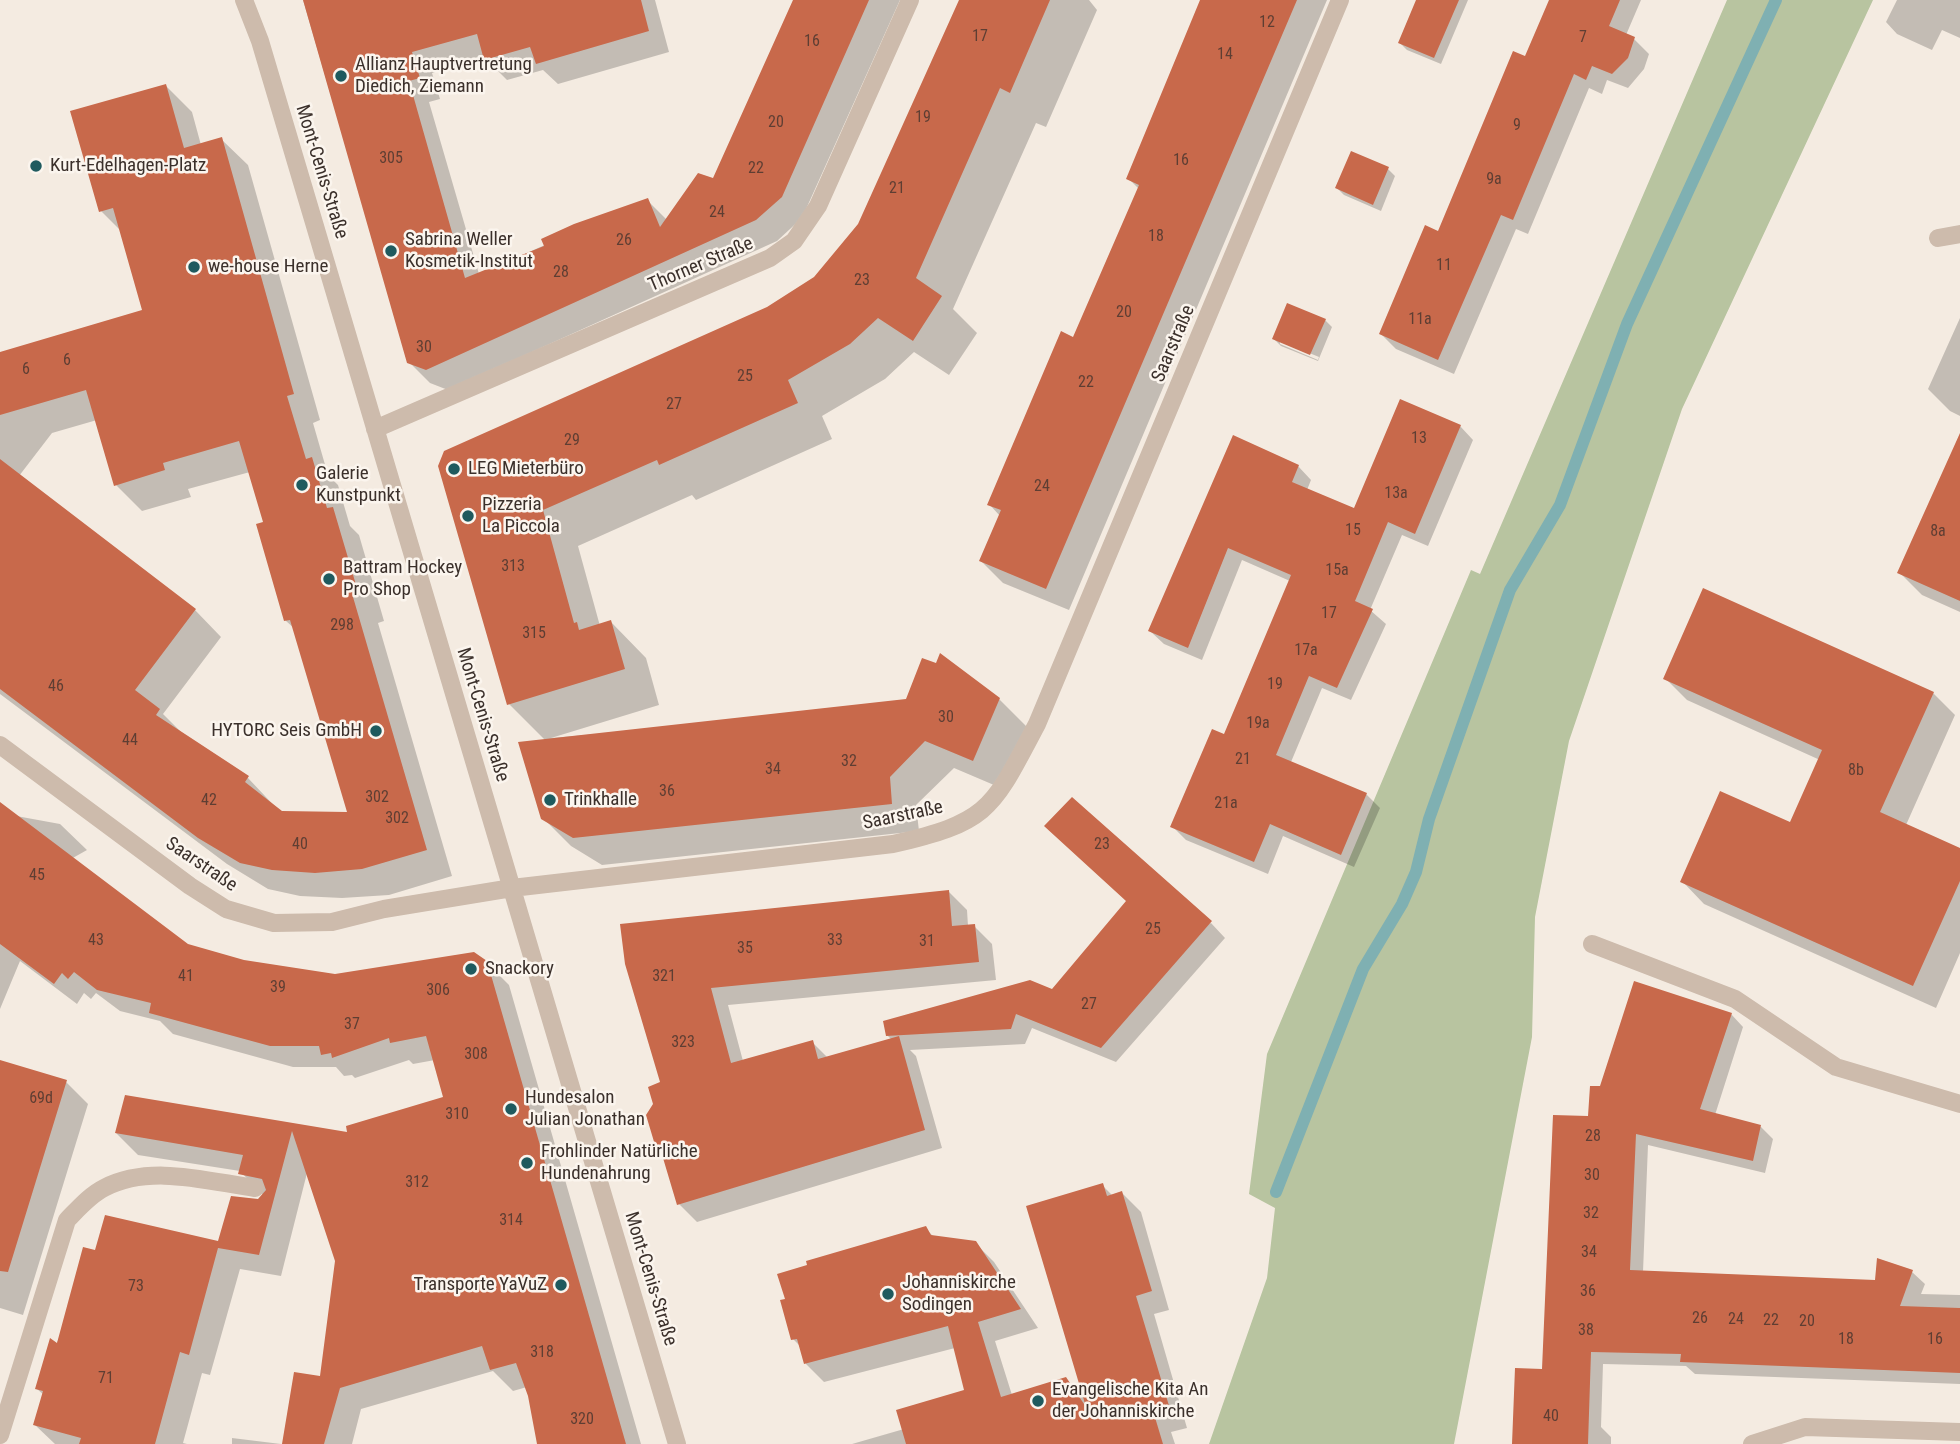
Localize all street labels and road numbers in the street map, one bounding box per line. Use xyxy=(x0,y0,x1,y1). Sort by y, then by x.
street label: Mont-Cenis-Straße xyxy=(290,102,352,242)
street label: Thorner Straße xyxy=(645,233,757,297)
street label: Saarstraße xyxy=(1148,302,1200,386)
street label: Mont-Cenis-Straße xyxy=(451,645,513,785)
street label: Saarstraße xyxy=(861,796,945,836)
street label: Saarstraße xyxy=(161,833,241,897)
street label: Mont-Cenis-Straße xyxy=(619,1209,681,1349)

